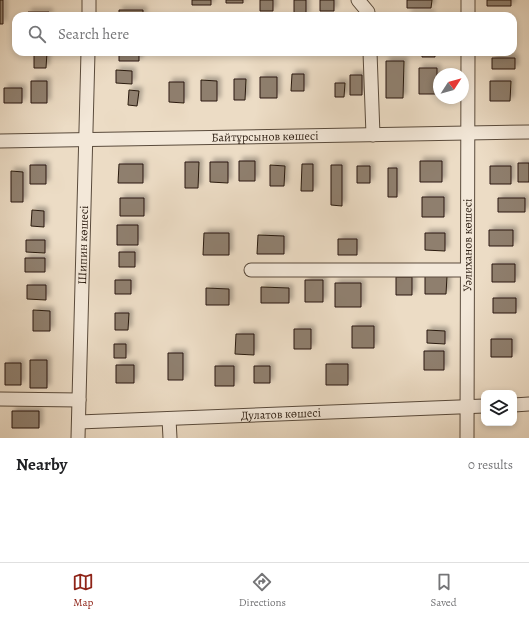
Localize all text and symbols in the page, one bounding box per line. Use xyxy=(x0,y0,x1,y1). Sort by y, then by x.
search box xyxy=(12,12,517,56)
icon: search xyxy=(26,23,48,45)
text: Search here xyxy=(58,24,129,44)
north arrow xyxy=(433,68,469,104)
street label: Байтұрсынов көшесі xyxy=(211,128,319,145)
street label: Уәлиханов көшесі xyxy=(459,199,476,291)
street label: Шипин көшесі xyxy=(74,205,92,285)
map controls xyxy=(481,390,517,426)
button: layers xyxy=(481,390,517,426)
street label: Дулатов көшесі xyxy=(240,404,321,424)
text: Nearby xyxy=(16,453,67,476)
text: 0 results xyxy=(468,456,513,473)
tab: Map xyxy=(72,571,94,610)
tab: Directions xyxy=(239,571,286,610)
tab: Saved xyxy=(431,571,457,610)

